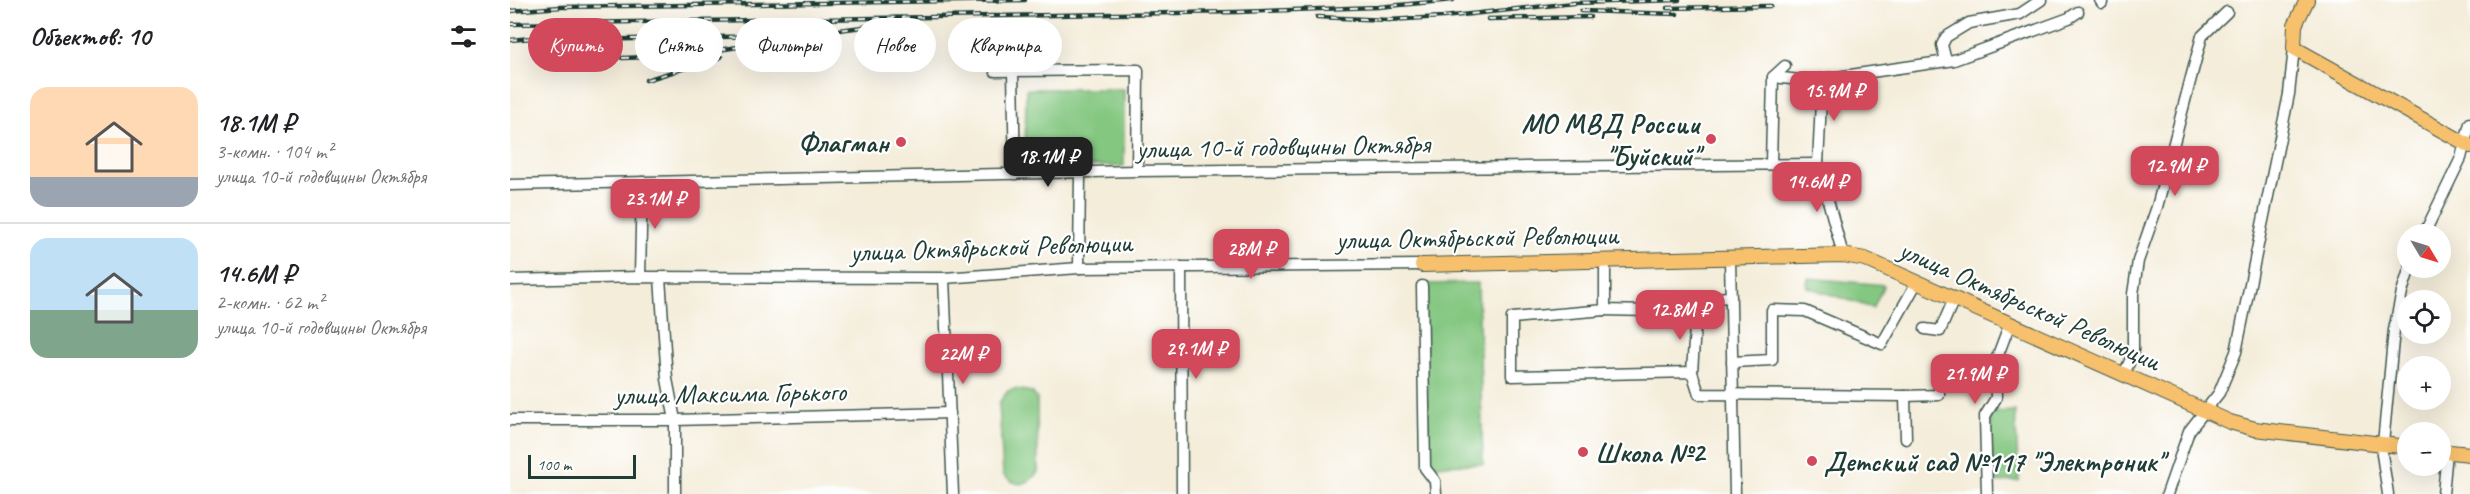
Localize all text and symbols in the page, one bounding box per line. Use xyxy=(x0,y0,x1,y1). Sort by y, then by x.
chip: Купить xyxy=(528,18,623,72)
chip: Снять xyxy=(635,18,723,72)
chip: Фильтры xyxy=(735,18,842,72)
chip: Новое xyxy=(854,18,936,72)
chip: Квартира xyxy=(948,18,1062,72)
text: Объектов: 10 xyxy=(30,20,150,53)
icon: filters xyxy=(447,20,480,53)
pin: 15.9M ₽ xyxy=(1779,71,1889,122)
text: 15.9M ₽ xyxy=(1804,78,1864,103)
text: 18.1M ₽ xyxy=(216,106,295,139)
place label: МО МВД России "Буйский" xyxy=(1521,106,1705,173)
icon: home xyxy=(78,111,150,183)
place label: Флагман xyxy=(798,125,891,160)
street label: улица 10-й годовщины Октября xyxy=(1134,126,1432,166)
marker: МО МВД России "Буйский" xyxy=(1704,132,1718,146)
marker: Флагман xyxy=(894,135,908,149)
pin: 18.1M ₽ xyxy=(993,137,1103,188)
text: 3-комн. · 104 m² xyxy=(216,139,333,164)
text: 18.1M ₽ xyxy=(1018,144,1078,169)
pin: 12.9M ₽ xyxy=(2120,146,2230,197)
text: 12.9M ₽ xyxy=(2145,153,2205,178)
pin: 14.6M ₽ xyxy=(1762,162,1872,213)
text: улица 10-й годовщины Октября xyxy=(216,164,426,189)
text: 14.6M ₽ xyxy=(1786,169,1848,194)
pin: 23.1M ₽ xyxy=(600,179,710,230)
text: 23.1M ₽ xyxy=(625,186,685,211)
street label: улица Октябрьской Революции xyxy=(1333,217,1620,257)
north arrow xyxy=(2397,224,2451,278)
map controls xyxy=(2397,224,2451,476)
street label: улица Октябрьской Революции xyxy=(847,225,1134,269)
pin: 28M ₽ xyxy=(1209,229,1293,280)
street label: улица Октябрьской Революции xyxy=(1892,231,2168,379)
text: 28M ₽ xyxy=(1227,236,1275,261)
text: 14.6M ₽ xyxy=(216,257,295,290)
icon: home xyxy=(78,262,150,334)
text: 2-комн. · 62 m² xyxy=(216,290,324,315)
pin: 12.8M ₽ xyxy=(1625,290,1735,341)
button: locate xyxy=(2397,290,2451,344)
text: 12.8M ₽ xyxy=(1650,297,1710,322)
text: улица 10-й годовщины Октября xyxy=(216,315,426,340)
pin: 29.1M ₽ xyxy=(1141,329,1251,380)
pin: 22M ₽ xyxy=(921,334,1005,385)
text: 29.1M ₽ xyxy=(1166,336,1226,361)
text: 22M ₽ xyxy=(939,341,987,366)
pin: 21.9M ₽ xyxy=(1920,354,2030,405)
button: + xyxy=(2397,356,2451,410)
text: 21.9M ₽ xyxy=(1945,361,2005,386)
street label: улица Максима Горького xyxy=(612,373,848,413)
button: − xyxy=(2397,422,2451,476)
place label: Школа №2 xyxy=(1595,435,1707,470)
place label: Детский сад №117 "Электроник" xyxy=(1824,444,2170,479)
marker: Школа №2 xyxy=(1576,445,1590,459)
scale bar xyxy=(528,452,636,480)
marker: Детский сад №117 "Электроник" xyxy=(1805,454,1819,468)
text: 100 m xyxy=(537,455,571,475)

